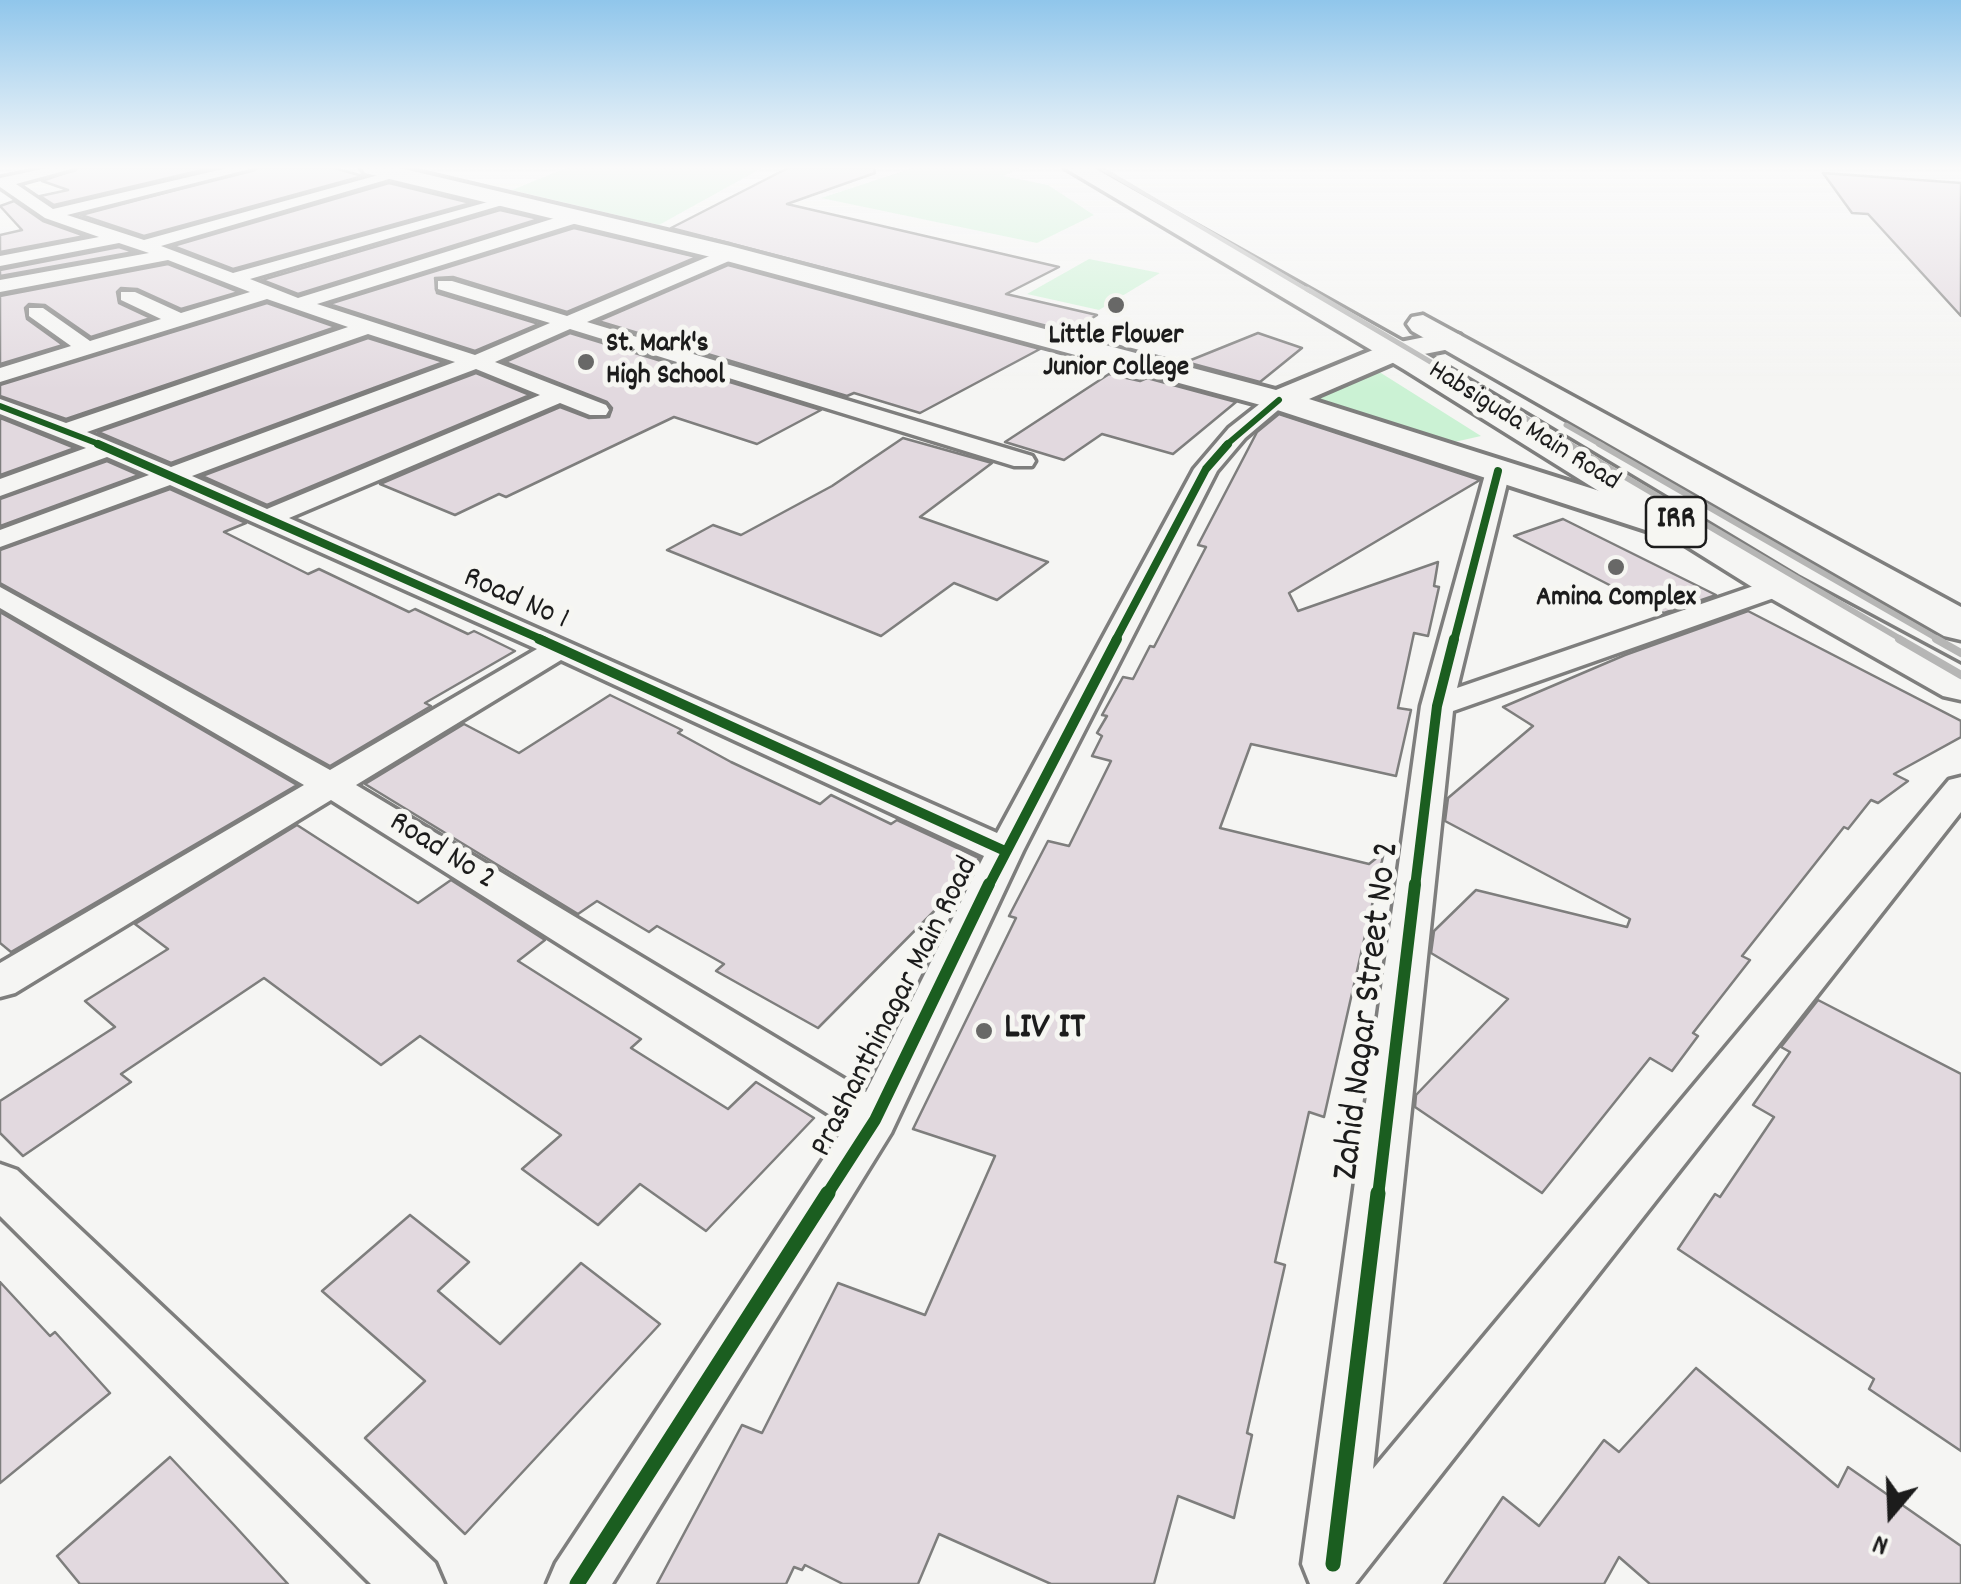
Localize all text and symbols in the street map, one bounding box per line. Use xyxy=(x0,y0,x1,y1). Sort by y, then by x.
marker: Little Flower Junior College xyxy=(1105,294,1127,316)
place label: Little Flower Junior College xyxy=(1043,321,1189,387)
place label: St. Mark's High School xyxy=(606,329,725,395)
marker: St. Mark's High School xyxy=(575,351,597,373)
street label: Habsiguda Main Road xyxy=(1421,355,1625,501)
road number: IRR xyxy=(1646,497,1706,547)
marker: Amina Complex xyxy=(1605,556,1627,578)
street label: Road No 1 xyxy=(456,561,574,641)
place label: Amina Complex xyxy=(1536,583,1696,617)
street label: Road No 2 xyxy=(381,805,501,901)
street label: Zahid Nagar Street No 2 xyxy=(1327,839,1413,1183)
street label: Prashanthinagar Main Road xyxy=(805,852,989,1164)
place label: LIV IT xyxy=(1004,1008,1085,1054)
marker: LIV IT xyxy=(973,1020,995,1042)
north arrow xyxy=(1841,1464,1941,1564)
text: N xyxy=(1868,1521,1894,1564)

